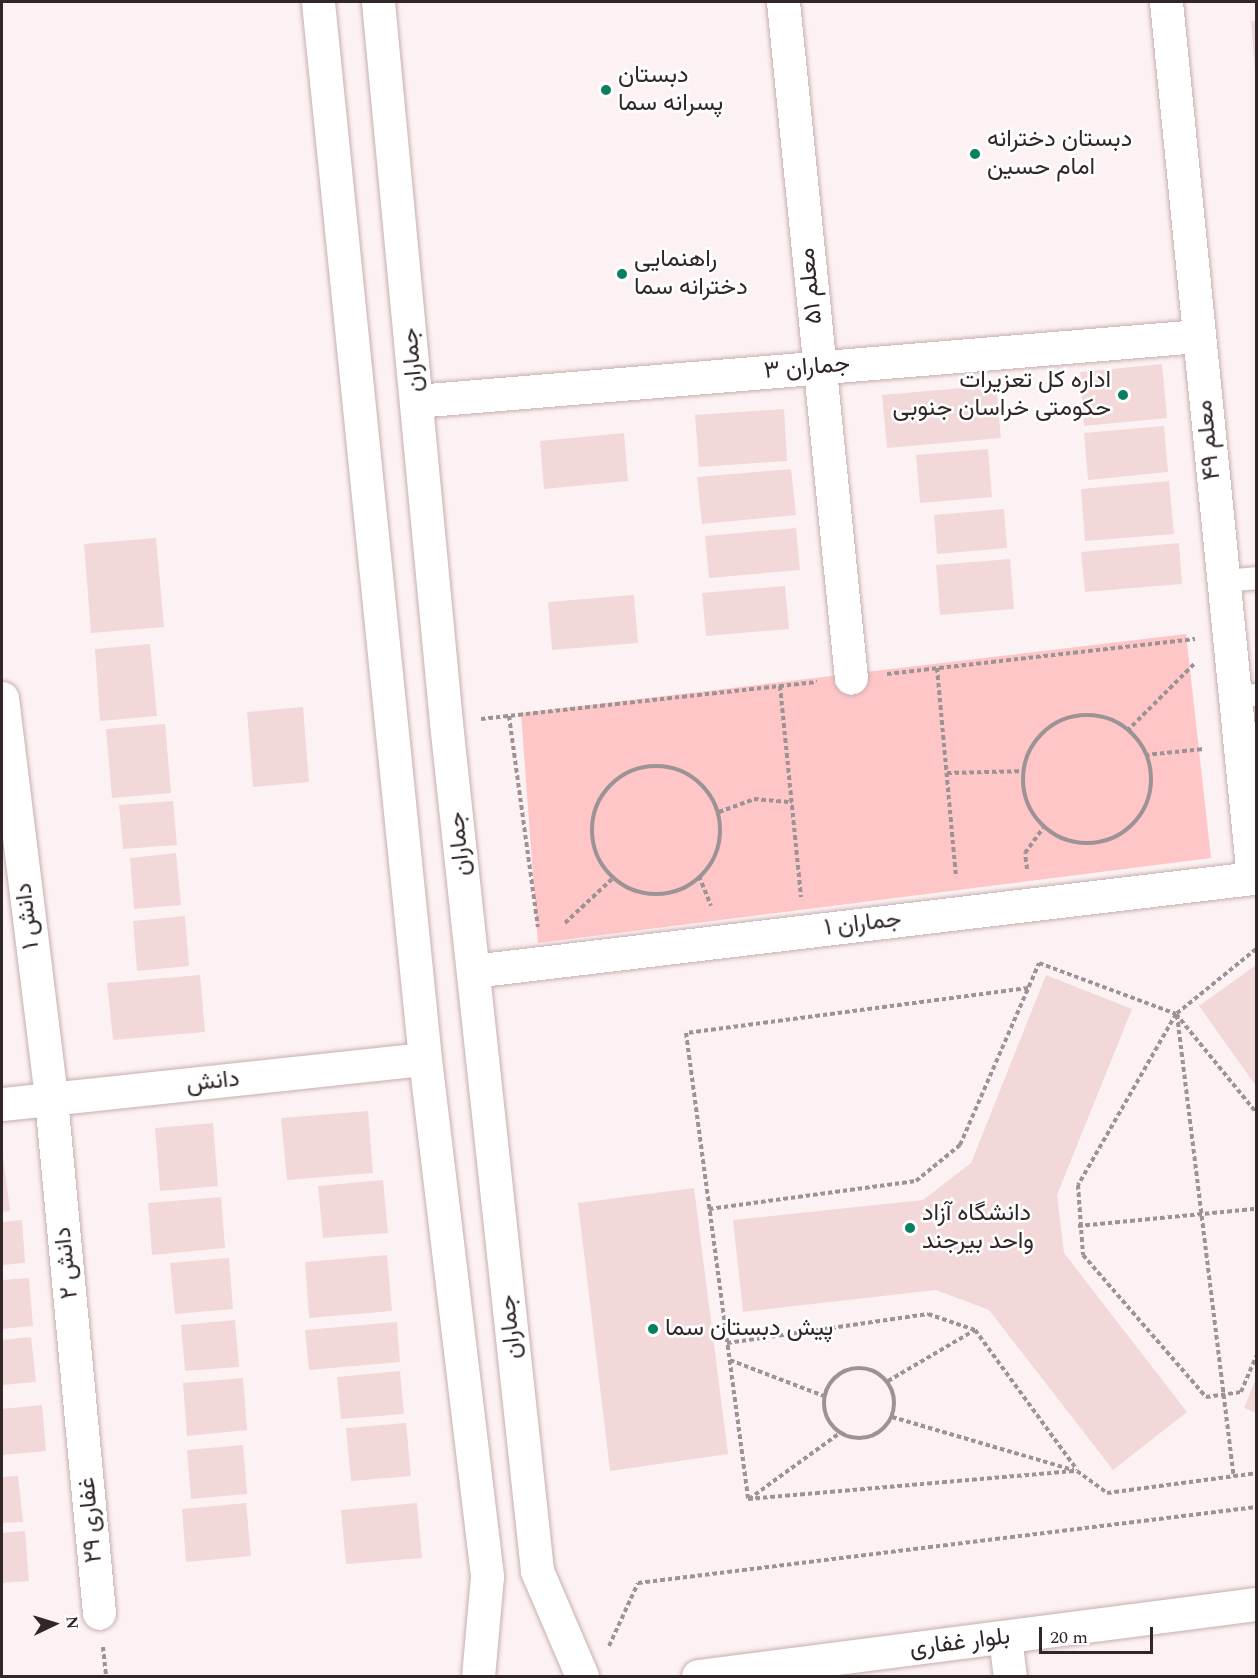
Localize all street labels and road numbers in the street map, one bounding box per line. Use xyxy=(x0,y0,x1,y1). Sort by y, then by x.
street label: معلم ۵۱ xyxy=(793,246,829,326)
street label: جماران xyxy=(396,327,430,393)
street label: جماران ۳ xyxy=(763,350,851,386)
street label: معلم ۴۹ xyxy=(1190,398,1228,482)
street label: جماران xyxy=(442,810,478,878)
street label: دانش ۱ xyxy=(10,881,46,951)
street label: جماران ۱ xyxy=(823,905,903,943)
street label: دانش xyxy=(185,1065,241,1099)
street label: دانش ۲ xyxy=(49,1226,85,1300)
street label: جماران xyxy=(493,1293,529,1361)
street label: غفاری ۲۹ xyxy=(73,1476,109,1564)
street label: بلوار غفاری xyxy=(908,1623,1012,1663)

